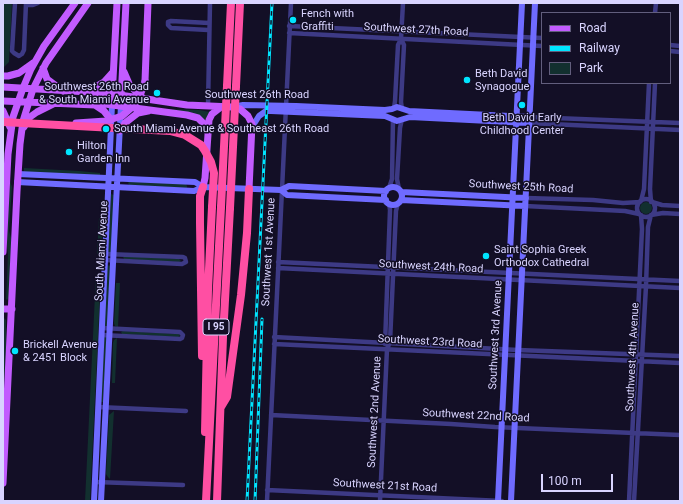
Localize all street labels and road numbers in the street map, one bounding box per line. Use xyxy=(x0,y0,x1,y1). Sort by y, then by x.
street label: Southwest 27th Road xyxy=(363,21,469,39)
street label: Southwest 26th Road xyxy=(205,88,309,102)
street label: Southwest 25th Road xyxy=(468,178,574,196)
street label: Southwest 1st Avenue xyxy=(260,197,278,307)
street label: South Miami Avenue xyxy=(93,200,111,302)
street label: Southwest 24th Road xyxy=(378,258,484,276)
street label: Southwest 3rd Avenue xyxy=(487,280,505,390)
street label: Southwest 4th Avenue xyxy=(624,302,642,412)
road number: I 95 xyxy=(203,319,229,335)
street label: Southwest 23rd Road xyxy=(377,333,483,351)
street label: Southwest 2nd Avenue xyxy=(365,356,385,468)
street label: Southwest 22nd Road xyxy=(422,407,530,425)
street label: Southwest 21st Road xyxy=(333,477,437,495)

